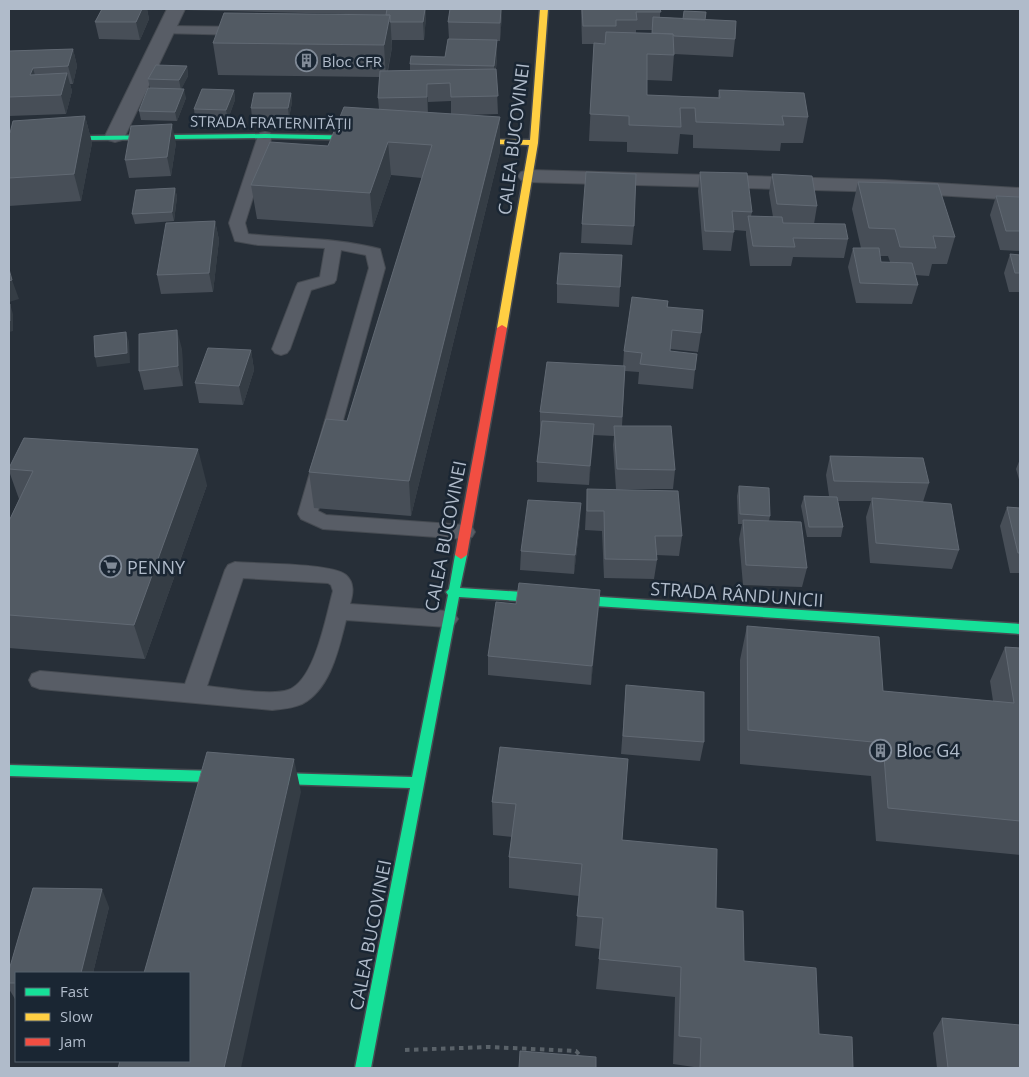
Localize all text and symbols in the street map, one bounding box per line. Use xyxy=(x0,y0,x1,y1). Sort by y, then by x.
building icon: Bloc CFR xyxy=(294,49,318,73)
place label: Bloc CFR xyxy=(322,51,383,71)
street label: CALEA BUCOVINEI xyxy=(492,62,534,216)
street label: STRADA FRATERNITĂȚII xyxy=(190,111,352,133)
street label: CALEA BUCOVINEI xyxy=(419,459,471,613)
supermarket icon: PENNY xyxy=(99,555,123,579)
place label: PENNY xyxy=(127,555,186,579)
street label: STRADA RÂNDUNICII xyxy=(650,576,824,612)
building icon: Bloc G4 xyxy=(868,738,892,762)
place label: Bloc G4 xyxy=(896,738,960,762)
street label: CALEA BUCOVINEI xyxy=(344,858,396,1012)
legend xyxy=(15,972,190,1062)
text: Fast xyxy=(60,981,89,1001)
text: Slow xyxy=(60,1006,93,1026)
text: Jam xyxy=(58,1031,86,1051)

